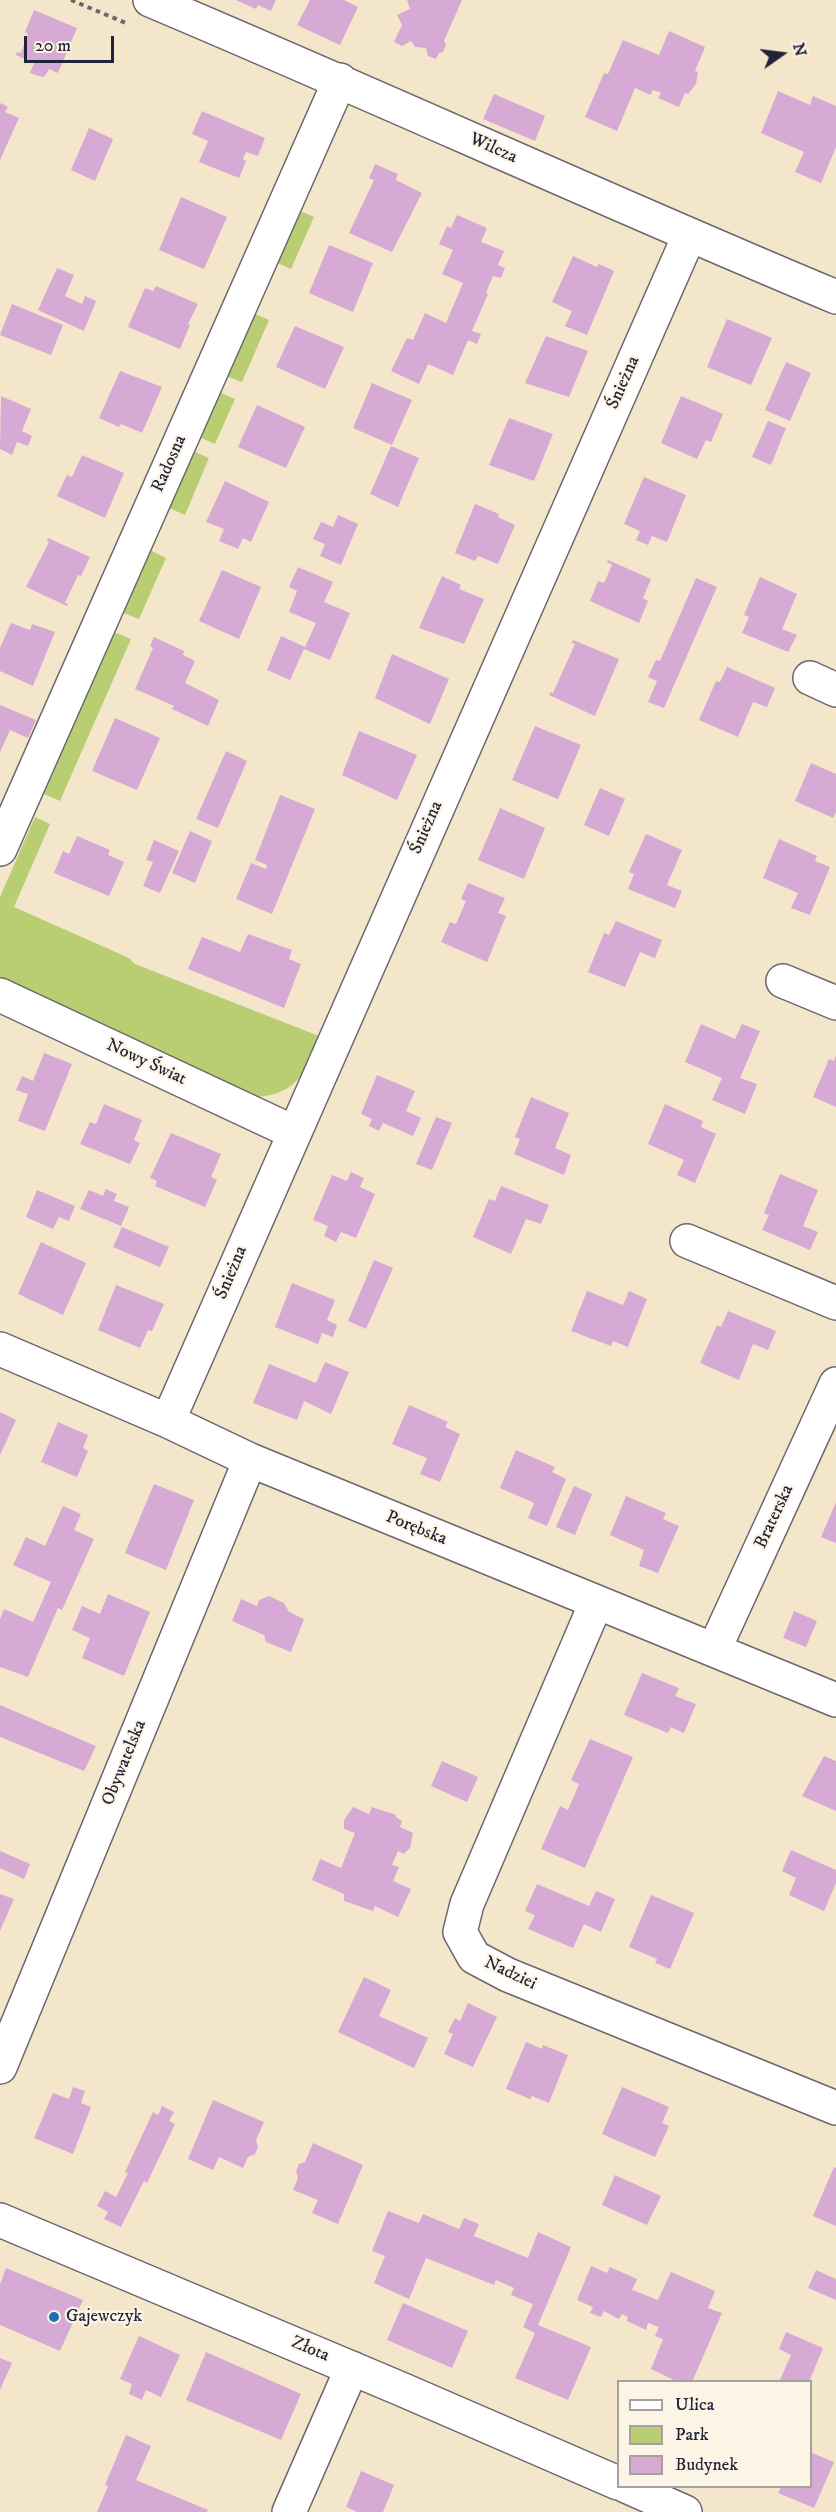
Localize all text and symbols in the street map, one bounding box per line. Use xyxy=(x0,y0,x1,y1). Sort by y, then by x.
scale bar xyxy=(27,24,117,62)
north arrow xyxy=(752,24,812,84)
text: 20 m xyxy=(35,35,71,57)
text: N xyxy=(788,41,811,58)
street label: Wilcza xyxy=(466,129,520,169)
street label: Śnieżna xyxy=(603,353,645,413)
street label: Radosna xyxy=(148,432,192,496)
street label: Śnieżna xyxy=(406,798,448,858)
street label: Nowy Świat xyxy=(103,1035,189,1091)
street label: Śnieżna xyxy=(211,1243,253,1303)
street label: Braterska xyxy=(751,1482,799,1552)
street label: Porębska xyxy=(382,1507,450,1551)
street label: Obywatelska xyxy=(98,1717,152,1809)
street label: Nadziei xyxy=(480,1952,540,1996)
place label: Gajewczyk xyxy=(66,2306,142,2328)
marker: Gajewczyk xyxy=(47,2310,61,2324)
street label: Złota xyxy=(288,2332,332,2368)
legend xyxy=(617,2380,812,2488)
text: Ulica xyxy=(675,2394,714,2416)
text: Park xyxy=(675,2424,709,2446)
text: Budynek xyxy=(675,2454,738,2476)

